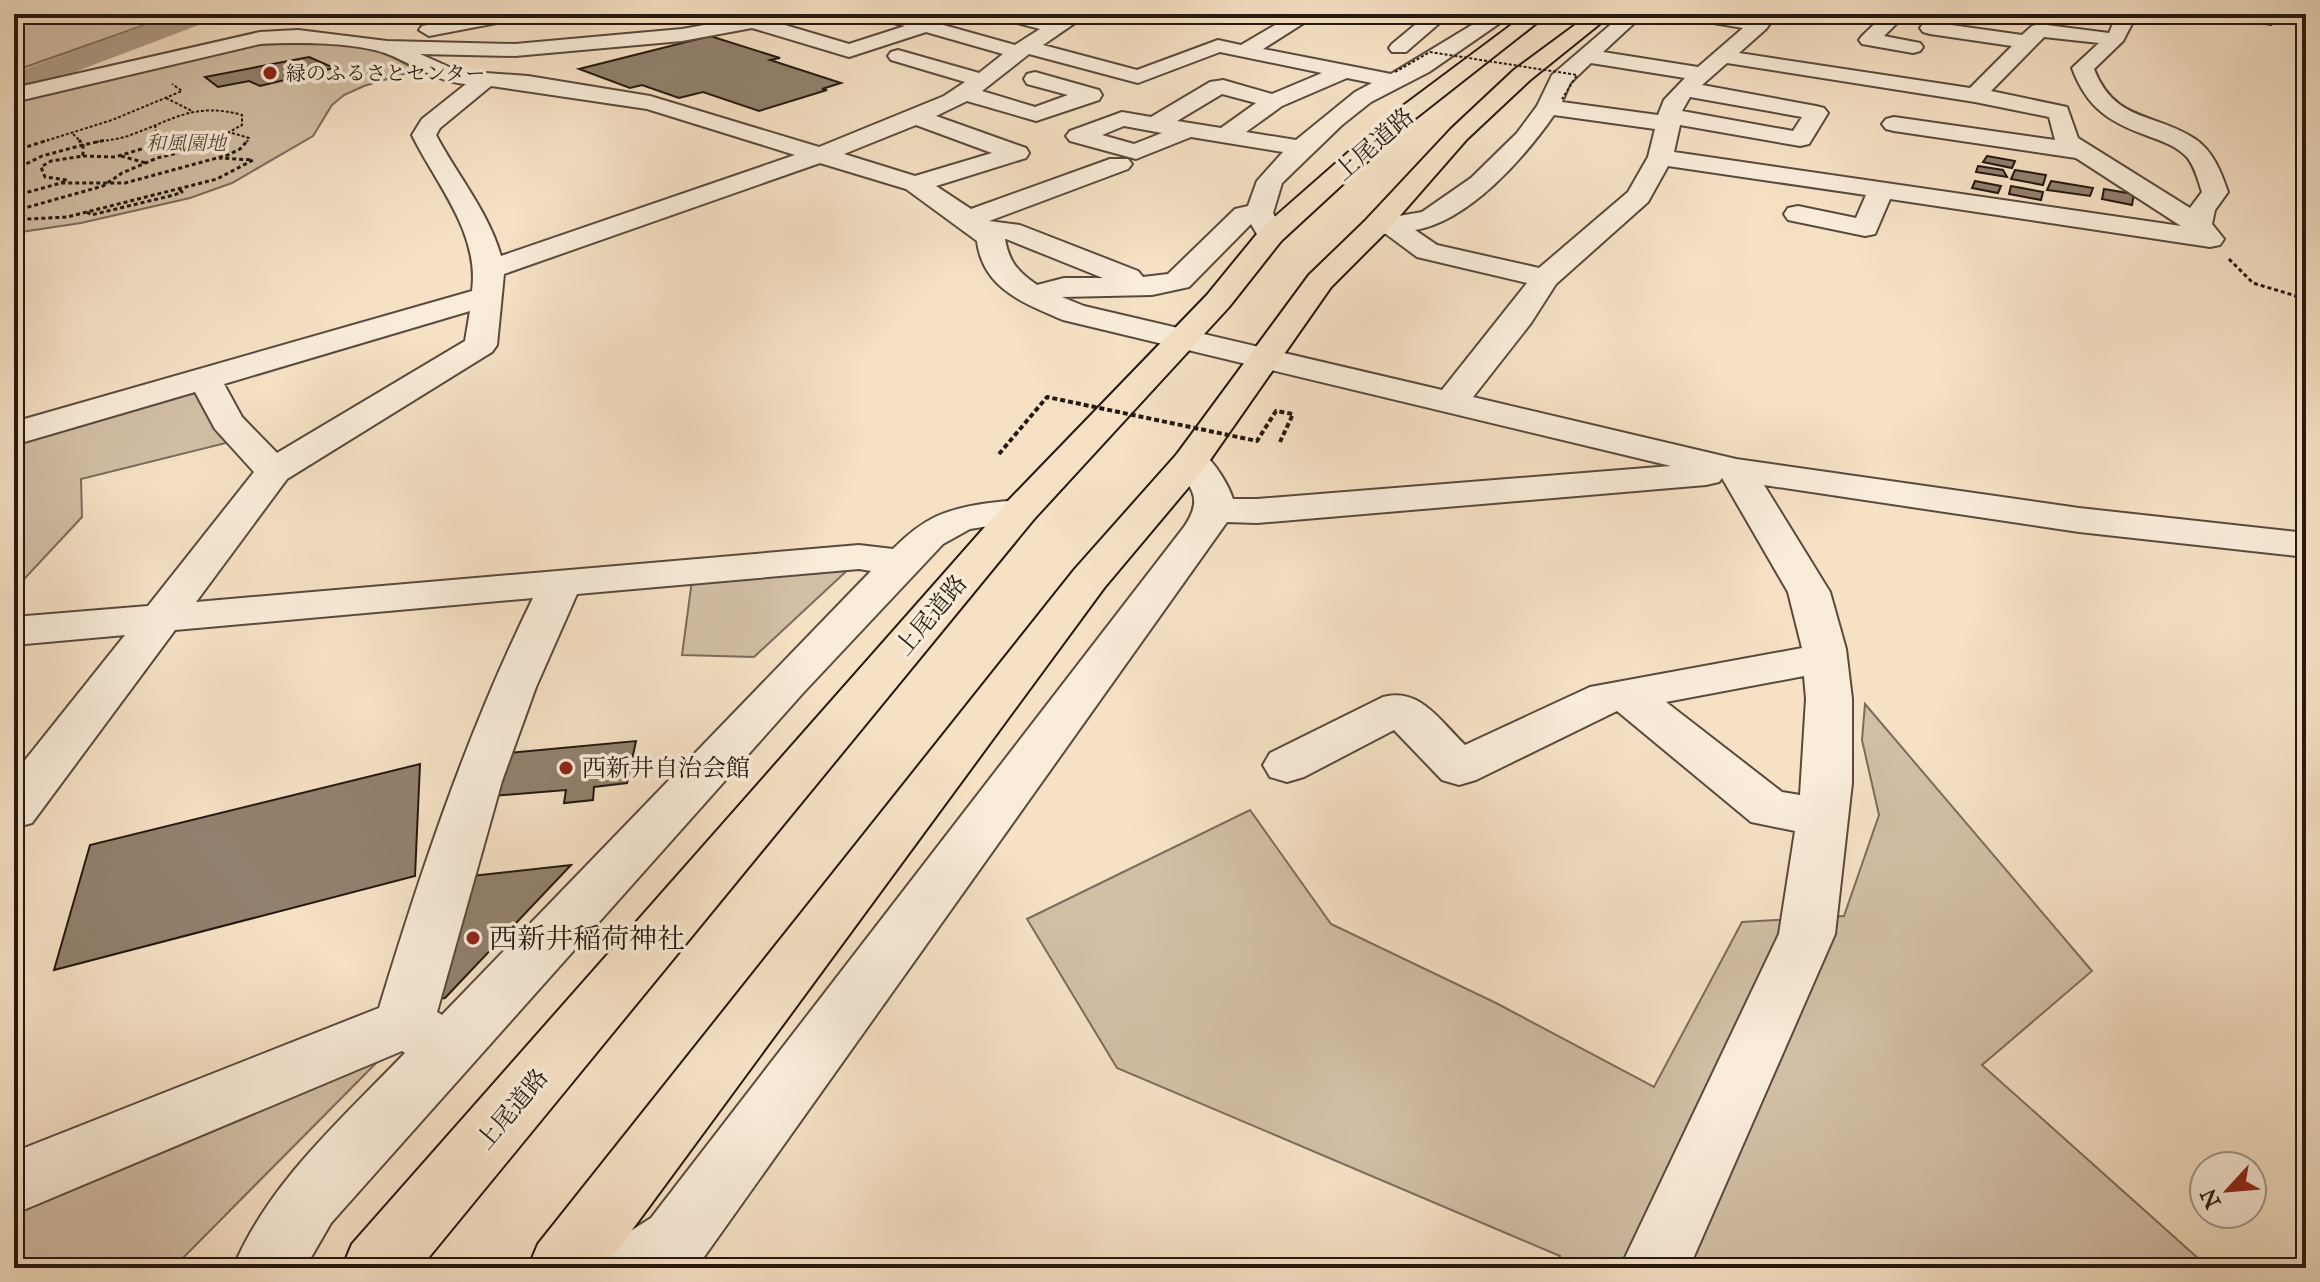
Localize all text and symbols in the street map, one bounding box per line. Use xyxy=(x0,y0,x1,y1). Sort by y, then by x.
place label: 緑のふるさとセンター xyxy=(286,61,485,85)
marker: 緑のふるさとセンター xyxy=(261,64,279,82)
street label: 上尾道路 xyxy=(1328,101,1420,187)
park label: 和風園地 xyxy=(146,131,228,155)
street label: 上尾道路 xyxy=(889,569,973,661)
place label: 西新井自治会館 xyxy=(582,753,750,783)
marker: 西新井自治会館 xyxy=(557,759,575,777)
place label: 西新井稲荷神社 xyxy=(489,921,685,956)
marker: 西新井稲荷神社 xyxy=(464,929,482,947)
street label: 上尾道路 xyxy=(470,1063,554,1155)
north arrow xyxy=(2188,1150,2268,1230)
text: N xyxy=(2194,1184,2227,1213)

